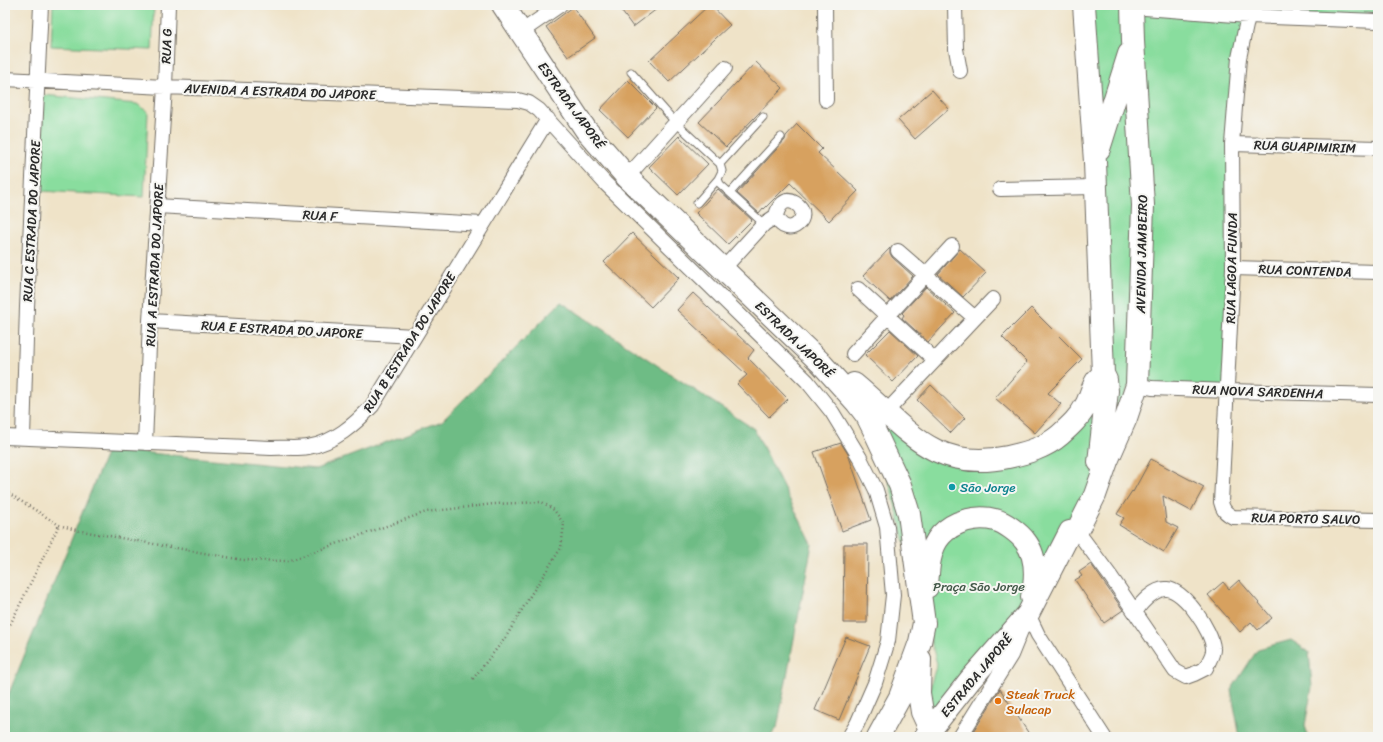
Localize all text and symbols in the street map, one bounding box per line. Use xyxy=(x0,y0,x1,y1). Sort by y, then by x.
street label: RUA G xyxy=(154,28,179,64)
street label: ESTRADA JAPORÉ xyxy=(532,57,612,155)
street label: AVENIDA A ESTRADA DO JAPORE xyxy=(183,77,377,106)
street label: RUA GUAPIMIRIM xyxy=(1254,133,1357,160)
street label: RUA C ESTRADA DO JAPORE xyxy=(16,139,47,302)
street label: RUA A ESTRADA DO JAPORE xyxy=(139,182,170,347)
street label: AVENIDA JAMBEIRO xyxy=(1129,194,1154,315)
street label: RUA F xyxy=(302,203,339,228)
street label: RUA LAGOA FUNDA xyxy=(1219,212,1244,324)
street label: RUA CONTENDA xyxy=(1258,257,1352,284)
street label: RUA B ESTRADA DO JAPORE xyxy=(357,267,463,417)
street label: ESTRADA JAPORÉ xyxy=(749,295,840,384)
street label: RUA E ESTRADA DO JAPORE xyxy=(201,314,364,345)
street label: RUA NOVA SARDENHA xyxy=(1192,378,1324,405)
place label: São Jorge xyxy=(960,476,1016,499)
marker: São Jorge xyxy=(947,482,957,492)
street label: RUA PORTO SALVO xyxy=(1251,506,1361,531)
park label: Praça São Jorge xyxy=(933,575,1025,598)
street label: ESTRADA JAPORÉ xyxy=(934,628,1019,722)
place label: Steak Truck Sulacap xyxy=(1006,683,1075,721)
marker: Steak Truck Sulacap xyxy=(993,696,1003,706)

